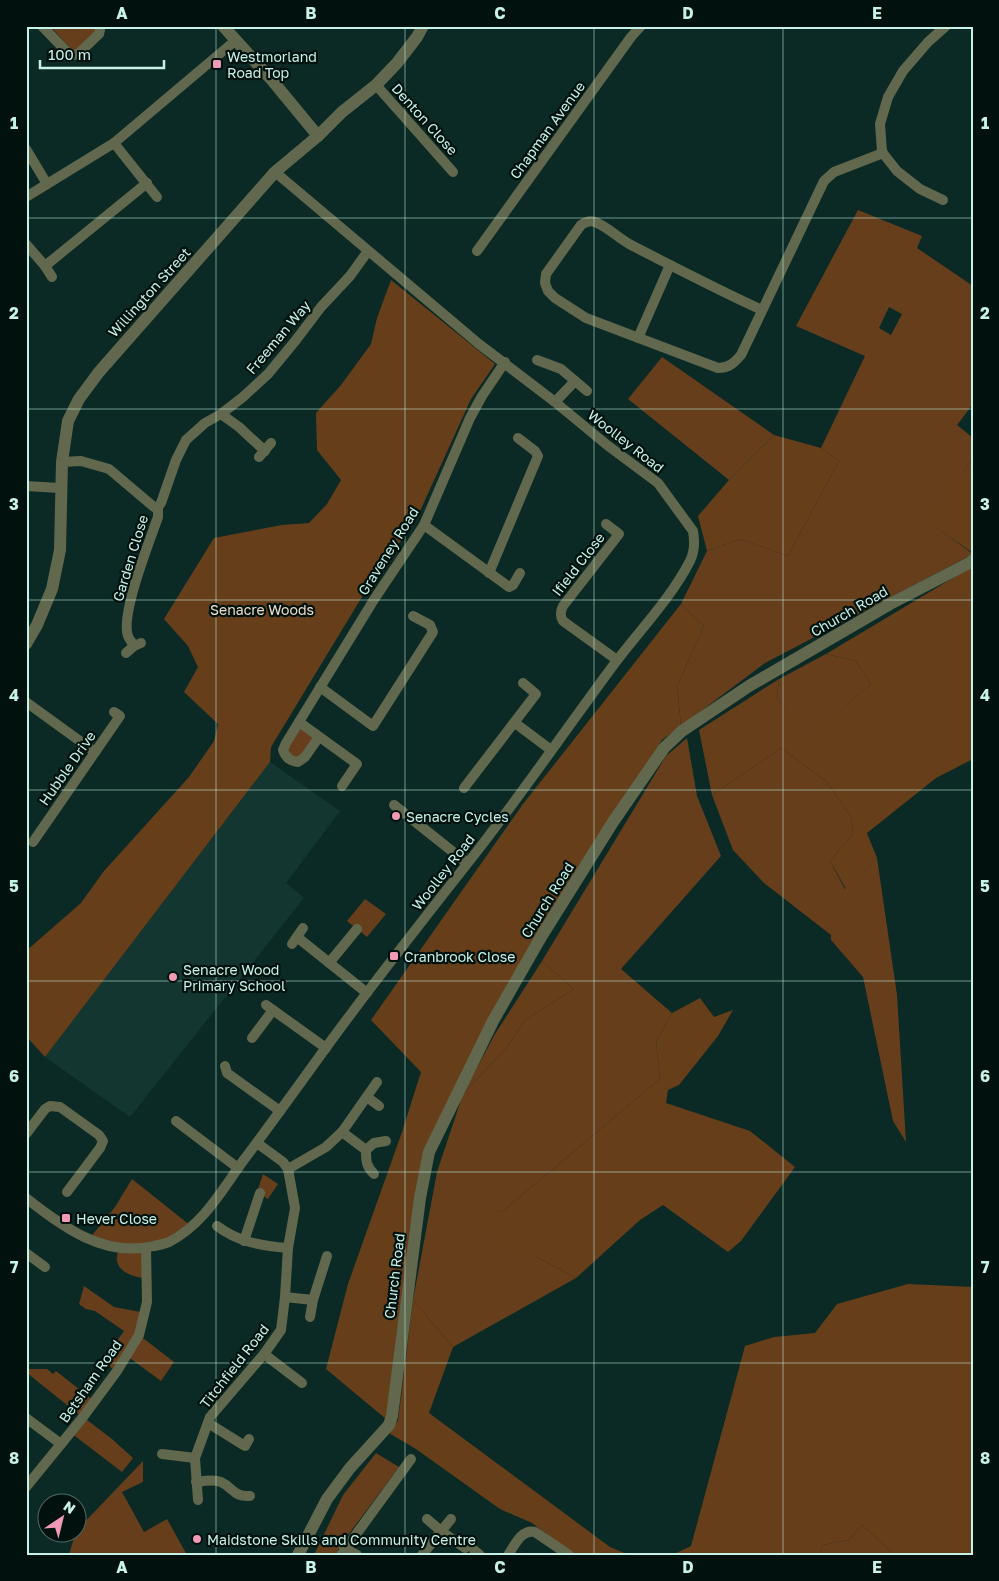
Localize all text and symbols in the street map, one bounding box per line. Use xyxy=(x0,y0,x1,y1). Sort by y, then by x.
text: A xyxy=(116,3,128,23)
text: B xyxy=(305,3,317,23)
text: C xyxy=(494,3,506,23)
text: D xyxy=(682,3,694,23)
text: E xyxy=(872,3,882,23)
scale bar xyxy=(40,38,164,70)
text: 100 m xyxy=(48,45,91,63)
place label: Westmorland Road Top xyxy=(227,48,317,81)
marker: Westmorland Road Top xyxy=(211,58,223,70)
street label: Chapman Avenue xyxy=(506,78,588,182)
street label: Denton Close xyxy=(388,80,462,158)
text: 1 xyxy=(10,113,18,133)
text: 1 xyxy=(981,113,989,133)
street label: Willington Street xyxy=(104,244,194,340)
street label: Freeman Way xyxy=(242,297,314,377)
text: 2 xyxy=(9,303,19,323)
text: 2 xyxy=(980,303,990,323)
street label: Woolley Road xyxy=(585,406,667,476)
text: 3 xyxy=(9,494,19,514)
text: 3 xyxy=(980,494,990,514)
street label: Graveney Road xyxy=(354,504,422,598)
street label: Garden Close xyxy=(109,513,151,603)
street label: Ifield Close xyxy=(548,529,608,599)
street label: Church Road xyxy=(808,582,890,640)
park label: Senacre Woods xyxy=(210,601,314,618)
text: 4 xyxy=(9,685,19,705)
text: 4 xyxy=(980,685,990,705)
street label: Hubble Drive xyxy=(35,727,99,809)
place label: Senacre Cycles xyxy=(406,808,509,825)
marker: Senacre Cycles xyxy=(390,810,402,822)
street label: Woolley Road xyxy=(408,831,478,913)
street label: Church Road xyxy=(517,859,577,941)
text: 5 xyxy=(9,876,19,896)
text: 5 xyxy=(980,876,990,896)
place label: Cranbrook Close xyxy=(404,948,515,965)
marker: Cranbrook Close xyxy=(388,950,400,962)
place label: Senacre Wood Primary School xyxy=(183,961,285,994)
marker: Senacre Wood Primary School xyxy=(167,971,179,983)
text: 6 xyxy=(9,1066,19,1086)
text: 6 xyxy=(980,1066,990,1086)
place label: Hever Close xyxy=(76,1210,157,1227)
marker: Hever Close xyxy=(60,1212,72,1224)
street label: Church Road xyxy=(380,1232,408,1320)
text: 7 xyxy=(10,1257,19,1277)
text: 7 xyxy=(981,1257,990,1277)
street label: Titchfield Road xyxy=(196,1321,272,1411)
street label: Betsham Road xyxy=(55,1336,125,1426)
text: 8 xyxy=(9,1448,19,1468)
text: 8 xyxy=(980,1448,990,1468)
north arrow xyxy=(38,1494,88,1544)
text: N xyxy=(61,1497,79,1517)
place label: Maidstone Skills and Community Centre xyxy=(207,1531,476,1548)
marker: Maidstone Skills and Community Centre xyxy=(191,1533,203,1545)
text: A xyxy=(116,1557,128,1577)
text: B xyxy=(305,1557,317,1577)
text: C xyxy=(494,1557,506,1577)
text: D xyxy=(682,1557,694,1577)
text: E xyxy=(872,1557,882,1577)

